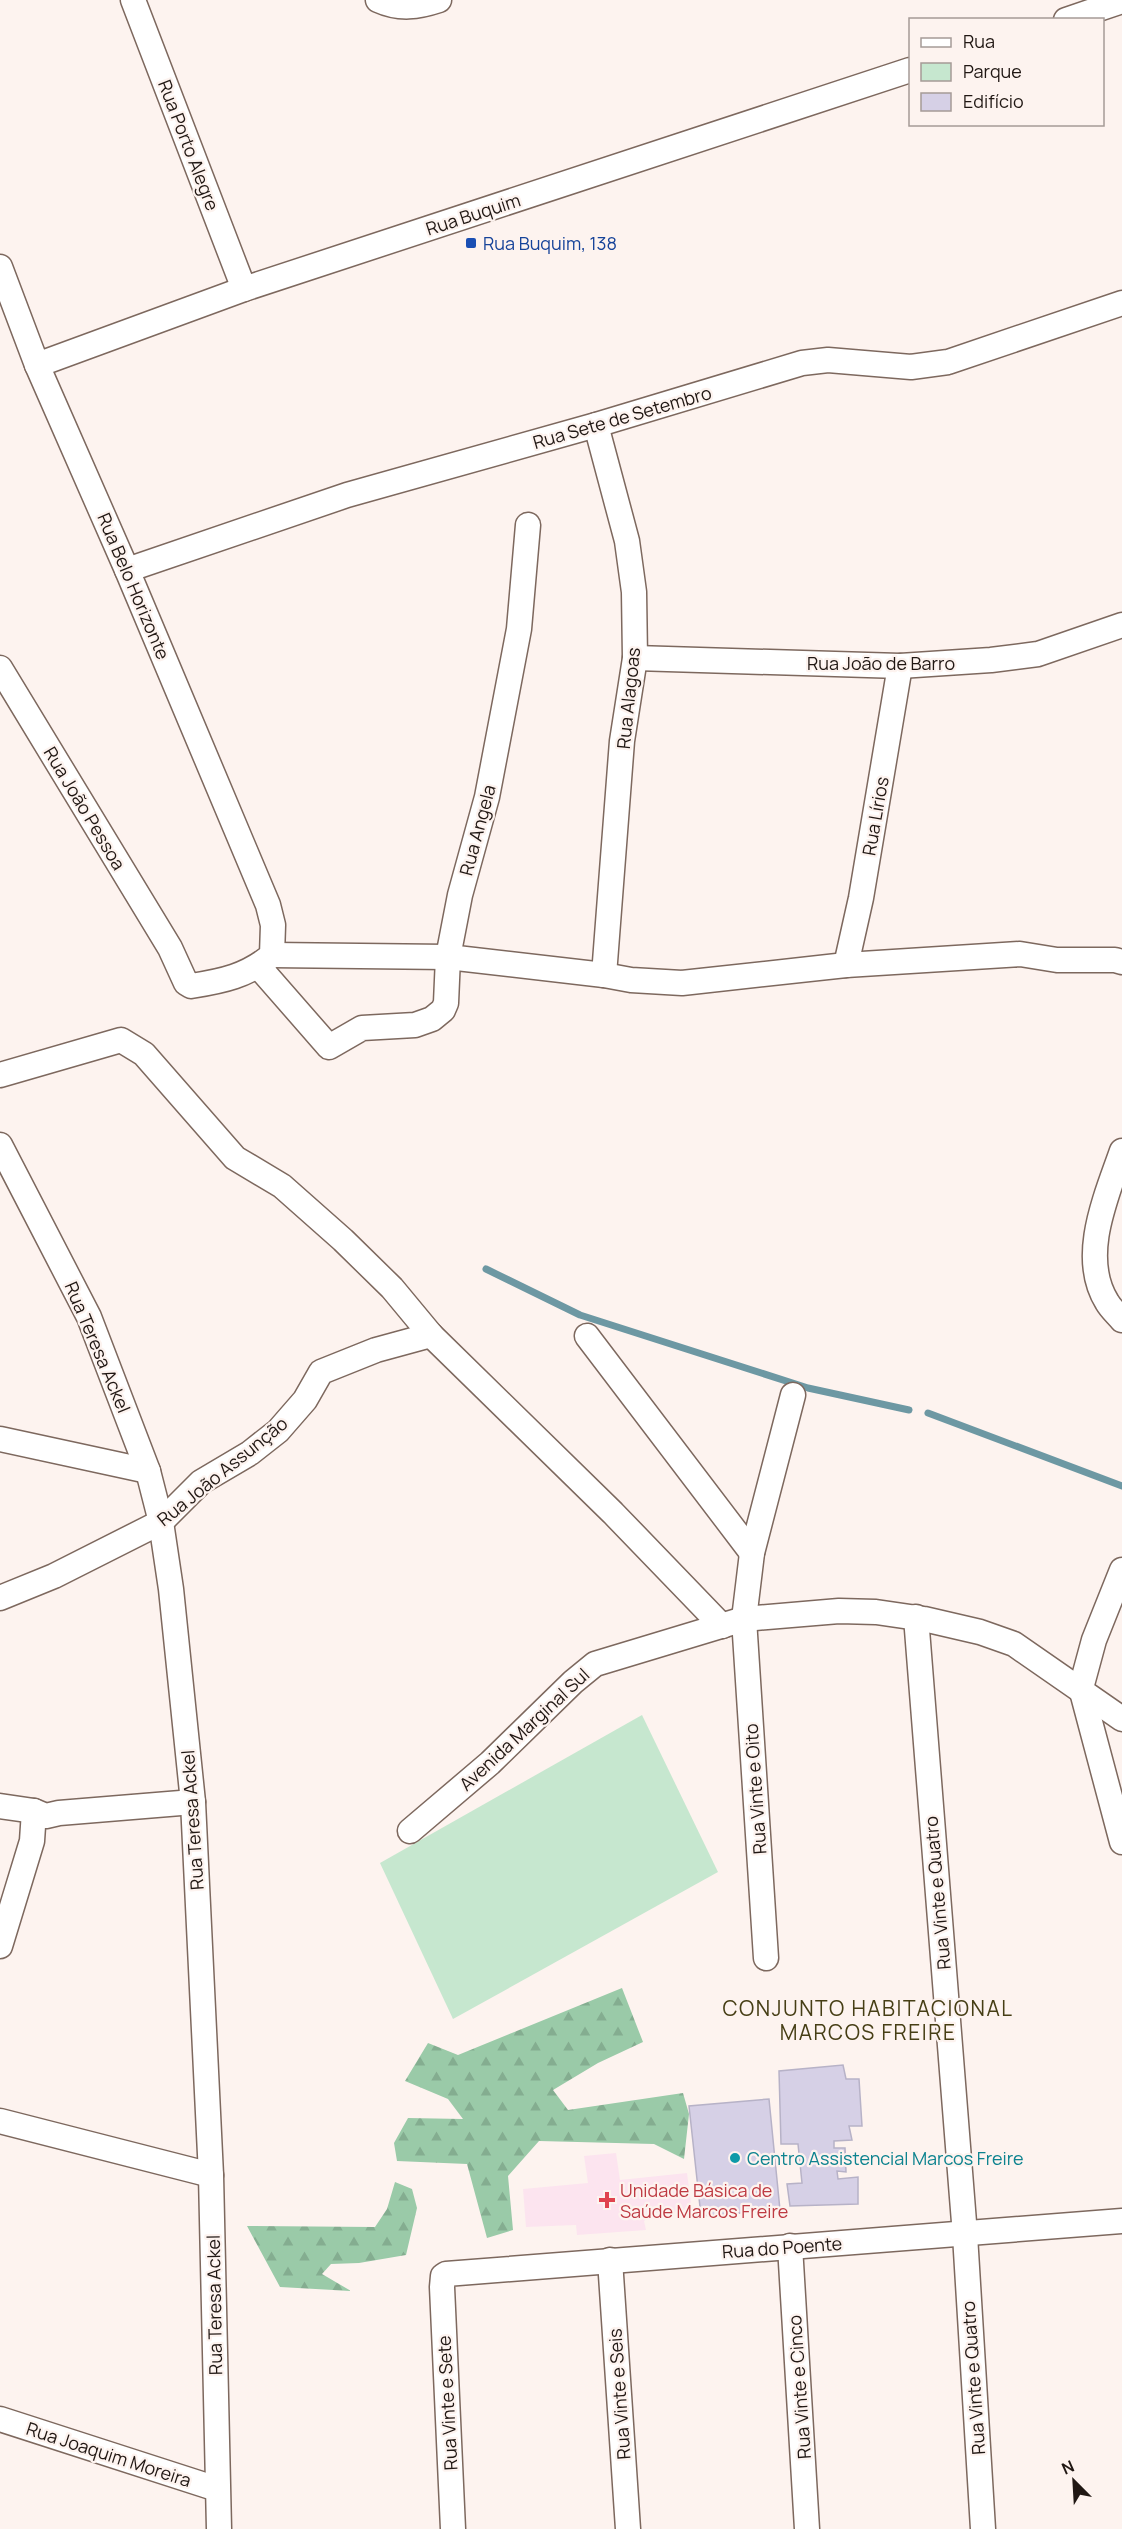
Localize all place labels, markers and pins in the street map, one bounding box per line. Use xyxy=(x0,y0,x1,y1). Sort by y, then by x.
place label: Rua Buquim, 138 xyxy=(483,231,617,255)
marker: Rua Buquim, 138 xyxy=(464,236,478,250)
place label: Centro Assistencial Marcos Freire xyxy=(747,2146,1024,2170)
marker: Centro Assistencial Marcos Freire xyxy=(728,2151,742,2165)
place label: Unidade Básica de Saúde Marcos Freire xyxy=(620,2178,788,2223)
marker: Unidade Básica de Saúde Marcos Freire xyxy=(598,2191,616,2209)

